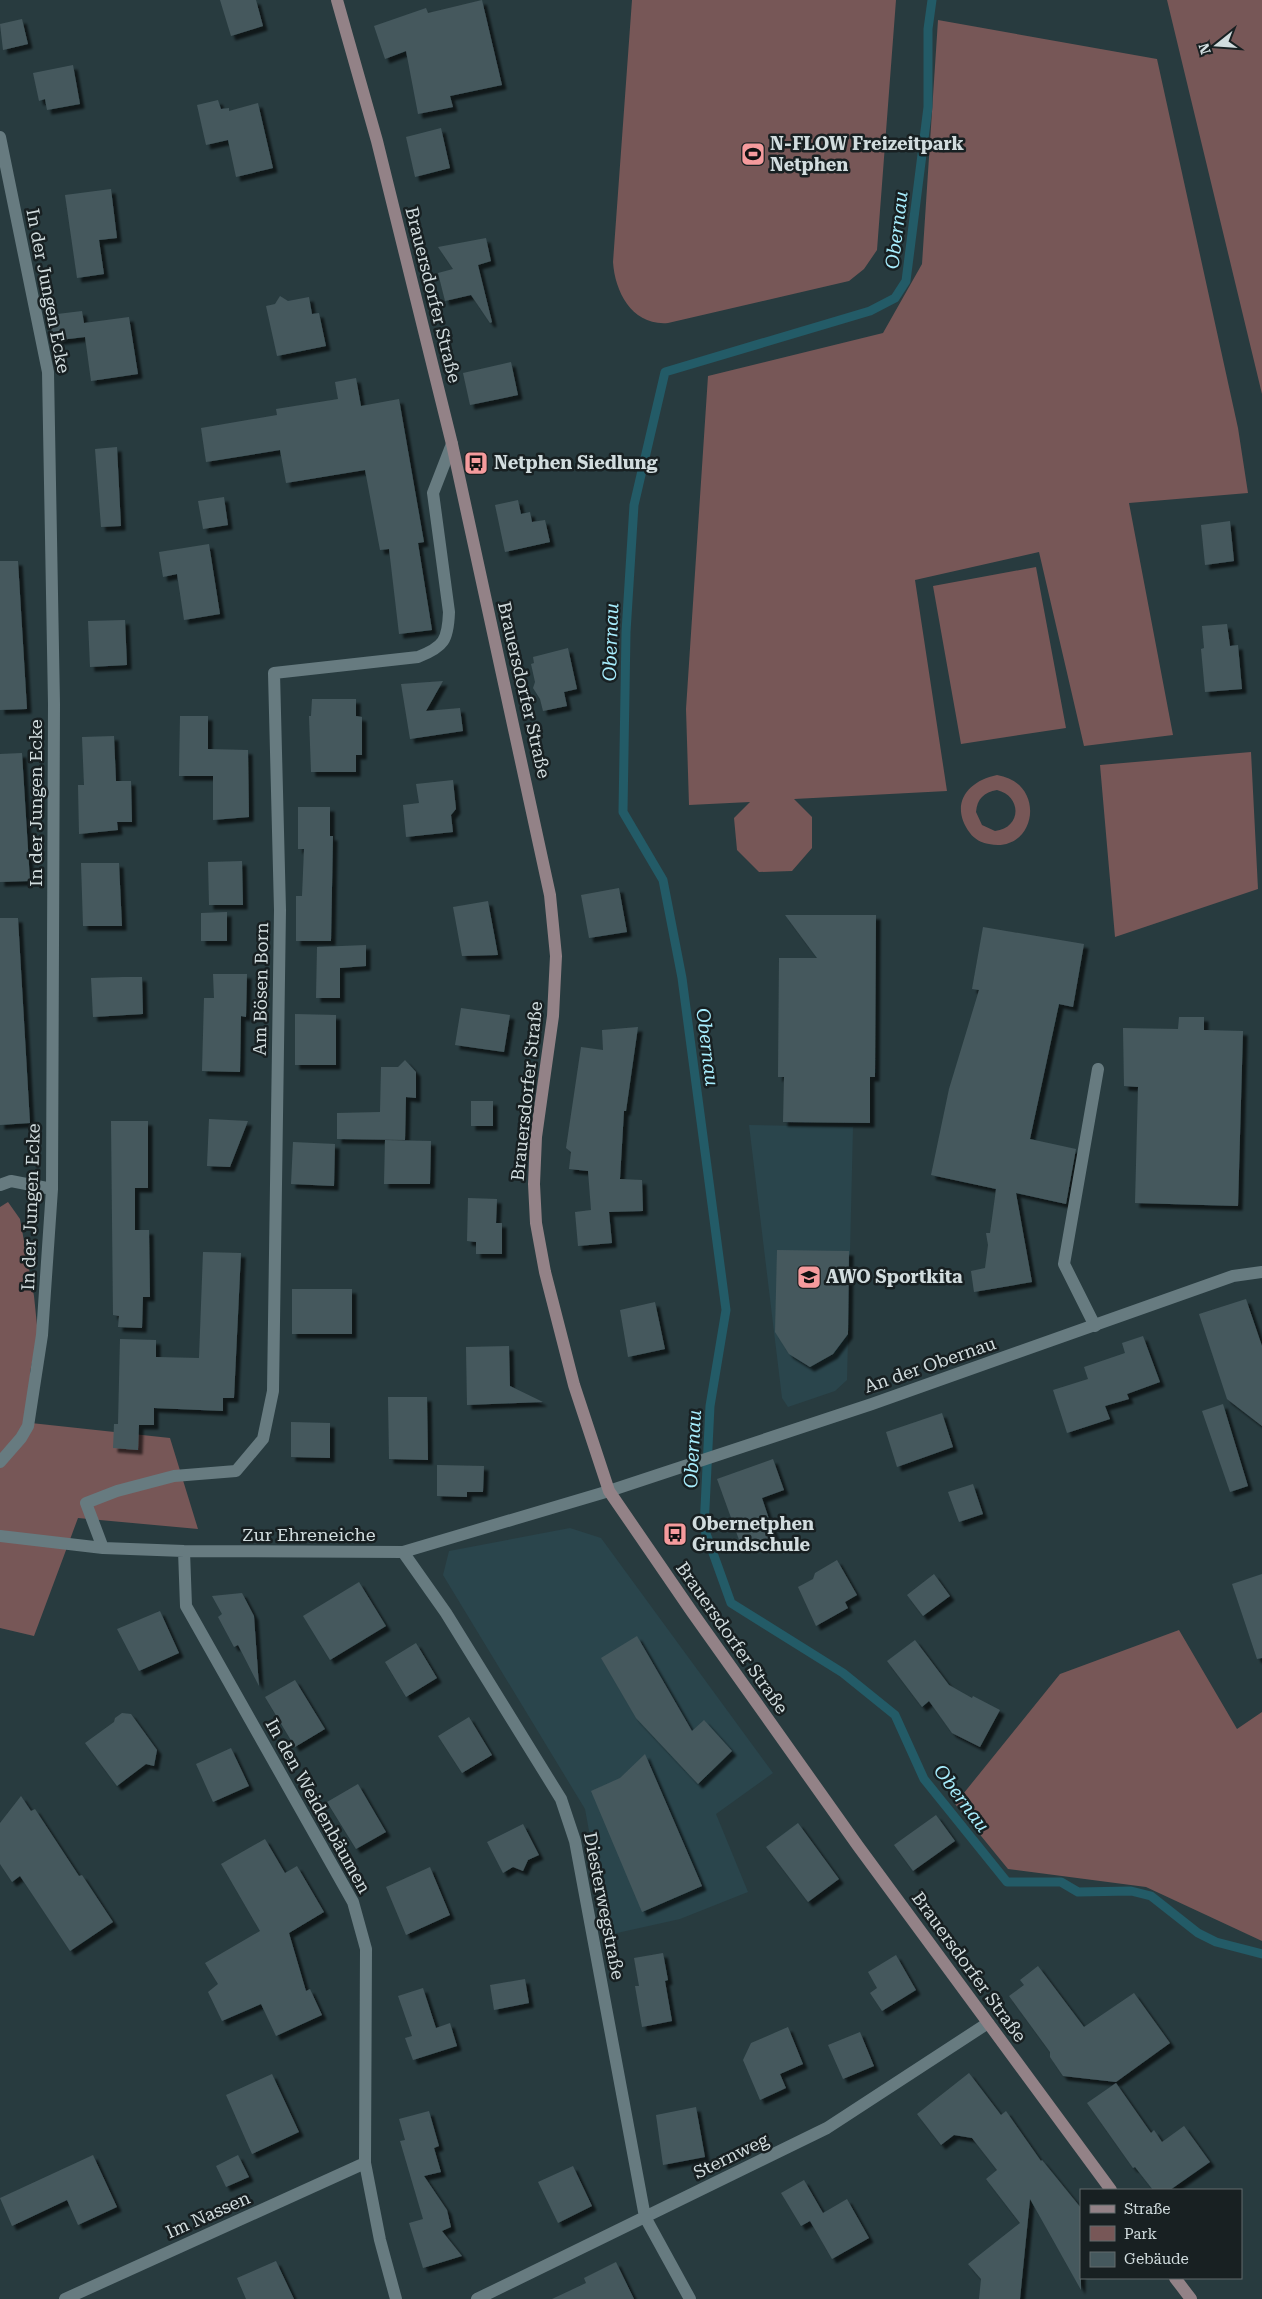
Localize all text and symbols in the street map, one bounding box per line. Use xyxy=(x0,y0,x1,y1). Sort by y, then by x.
north arrow xyxy=(1192,20,1242,70)
text: N xyxy=(1195,41,1214,56)
place label: N-FLOW Freizeitpark Netphen xyxy=(770,133,965,175)
sports icon: N-FLOW Freizeitpark Netphen xyxy=(740,141,766,167)
water label: Obernau xyxy=(880,189,913,270)
street label: Brauersdorfer Straße xyxy=(401,205,466,385)
street label: In der Jungen Ecke xyxy=(22,207,75,375)
bus stop icon: Netphen Siedlung xyxy=(463,450,489,476)
place label: Netphen Siedlung xyxy=(494,452,659,473)
street label: Brauersdorfer Straße xyxy=(494,600,555,780)
water label: Obernau xyxy=(598,602,623,682)
street label: In der Jungen Ecke xyxy=(25,719,46,887)
street label: Am Bösen Born xyxy=(249,922,272,1056)
street label: Brauersdorfer Straße xyxy=(507,1000,546,1182)
water label: Obernau xyxy=(691,1007,724,1088)
street label: In der Jungen Ecke xyxy=(17,1123,44,1291)
school or university icon: AWO Sportkita xyxy=(796,1264,822,1290)
place label: AWO Sportkita xyxy=(826,1266,963,1287)
street label: An der Obernau xyxy=(861,1332,998,1397)
water label: Obernau xyxy=(679,1409,706,1489)
place label: Obernetphen Grundschule xyxy=(692,1513,814,1555)
bus stop icon: Obernetphen Grundschule xyxy=(662,1521,688,1547)
street label: Zur Ehreneiche xyxy=(242,1524,376,1545)
street label: Brauersdorfer Straße xyxy=(672,1558,793,1718)
street label: In den Weidenbäumen xyxy=(262,1715,375,1897)
water label: Obernau xyxy=(929,1760,995,1837)
street label: Diesterwegstraße xyxy=(580,1830,629,1982)
street label: Brauersdorfer Straße xyxy=(908,1887,1031,2046)
street label: Sternweg xyxy=(690,2128,772,2183)
street label: Im Nassen xyxy=(162,2186,254,2242)
legend xyxy=(1080,2189,1242,2279)
text: Straße xyxy=(1124,2200,1171,2218)
text: Park xyxy=(1124,2225,1158,2243)
text: Gebäude xyxy=(1124,2250,1189,2268)

